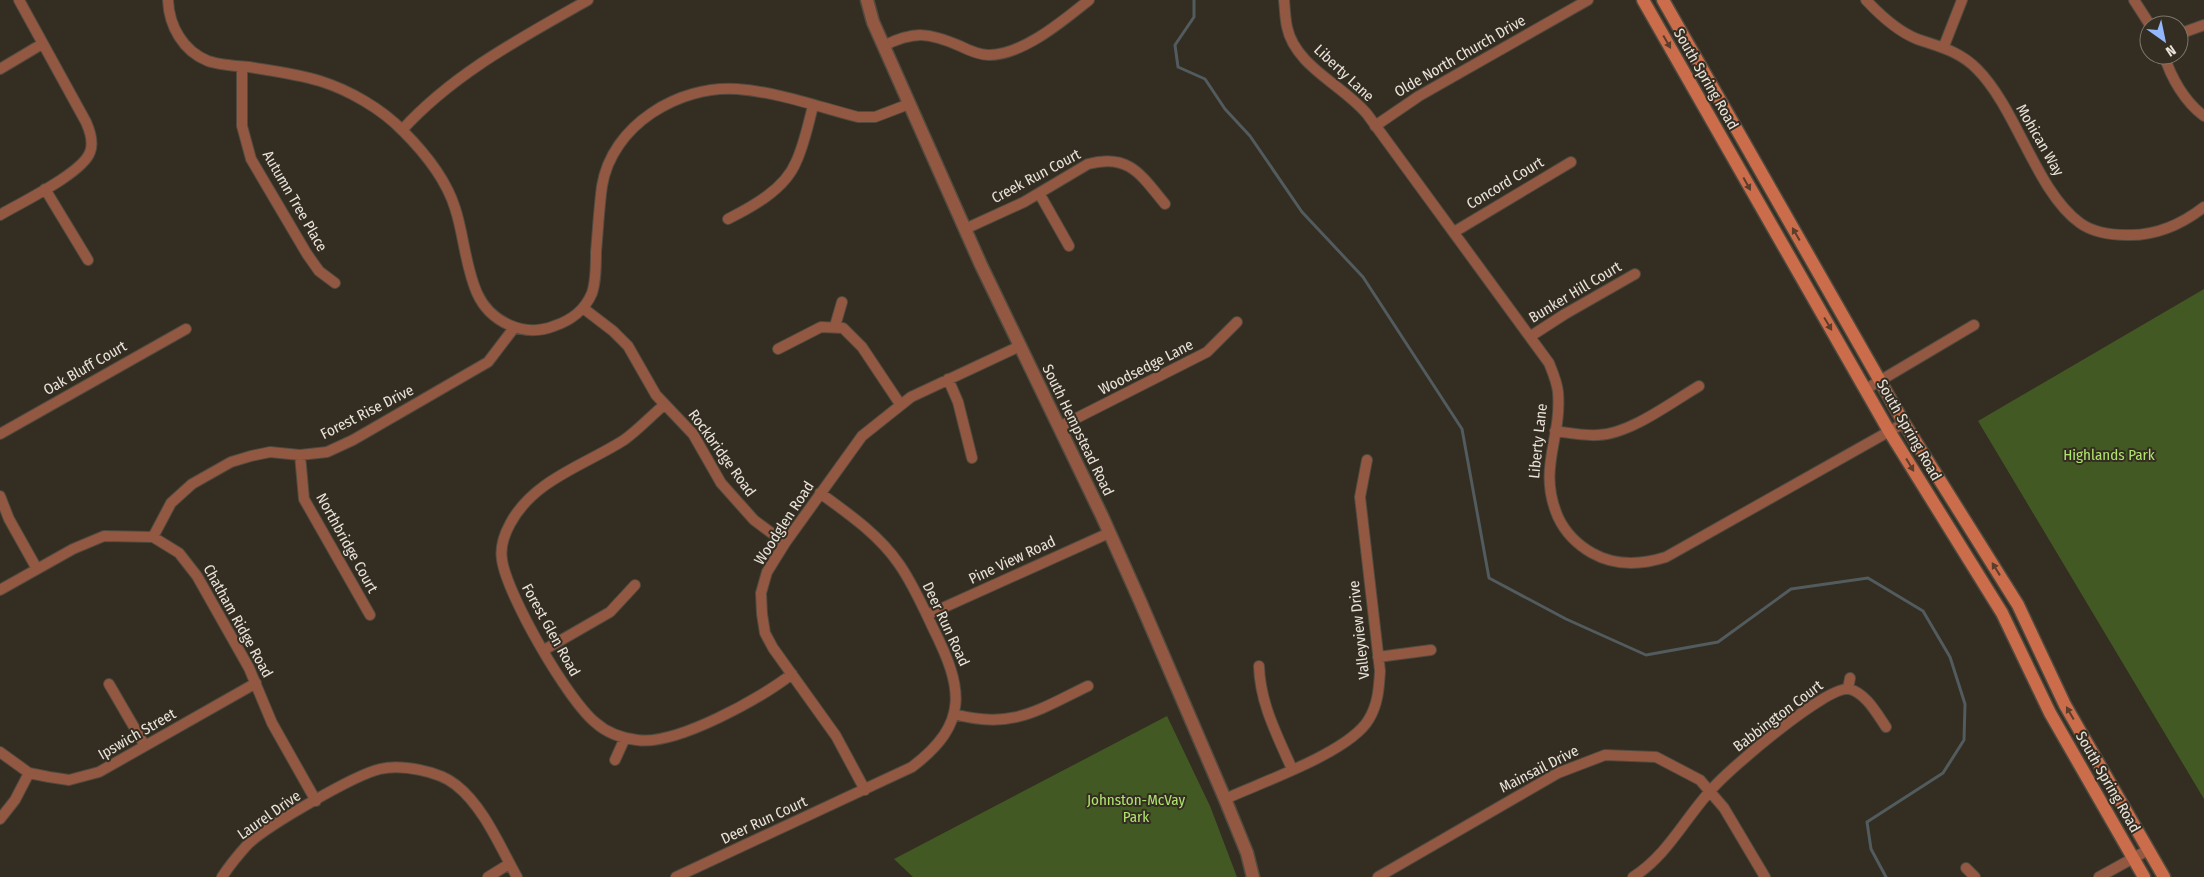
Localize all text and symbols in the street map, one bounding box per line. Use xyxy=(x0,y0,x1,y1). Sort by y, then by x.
street label: Olde North Church Drive xyxy=(1391,11,1529,101)
north arrow xyxy=(2139,15,2189,65)
street label: South Spring Road xyxy=(1670,25,1742,133)
one-way arrow xyxy=(1663,35,1671,50)
street label: Liberty Lane xyxy=(1310,41,1378,105)
text: N xyxy=(2163,41,2179,60)
street label: Mohican Way xyxy=(2012,101,2068,179)
street label: Creek Run Court xyxy=(988,145,1084,207)
street label: Autumn Tree Place xyxy=(259,147,331,255)
street label: Concord Court xyxy=(1463,153,1547,213)
one-way arrow xyxy=(1743,176,1751,191)
one-way arrow xyxy=(1791,228,1800,241)
street label: Bunker Hill Court xyxy=(1526,257,1624,327)
one-way arrow xyxy=(1824,318,1833,331)
street label: Woodsedge Lane xyxy=(1096,335,1196,399)
street label: Oak Bluff Court xyxy=(40,337,130,399)
street label: South Hempstead Road xyxy=(1038,361,1118,499)
street label: South Spring Road xyxy=(1873,376,1945,484)
street label: Forest Rise Drive xyxy=(317,381,417,443)
street label: Liberty Lane xyxy=(1525,403,1551,479)
street label: Rockbridge Road xyxy=(684,406,760,500)
park label: Highlands Park xyxy=(2063,446,2155,464)
one-way arrow xyxy=(1905,458,1914,471)
street label: Woodglen Road xyxy=(750,478,818,568)
street label: Northbridge Court xyxy=(312,490,382,596)
street label: Pine View Road xyxy=(966,532,1058,588)
street label: Chatham Ridge Road xyxy=(199,561,277,681)
one-way arrow xyxy=(1991,562,2000,576)
street label: Deer Run Road xyxy=(919,579,973,669)
street label: Forest Glen Road xyxy=(518,580,584,680)
street label: Valleyview Drive xyxy=(1345,580,1373,680)
street label: Babbington Court xyxy=(1730,676,1826,756)
street label: Ipswich Street xyxy=(95,705,179,763)
one-way arrow xyxy=(2065,707,2074,720)
street label: South Spring Road xyxy=(2072,728,2144,836)
street label: Mainsail Drive xyxy=(1496,741,1582,797)
street label: Laurel Drive xyxy=(234,787,304,843)
park label: Johnston-McVay Park xyxy=(1087,791,1185,826)
street label: Deer Run Court xyxy=(718,792,810,848)

